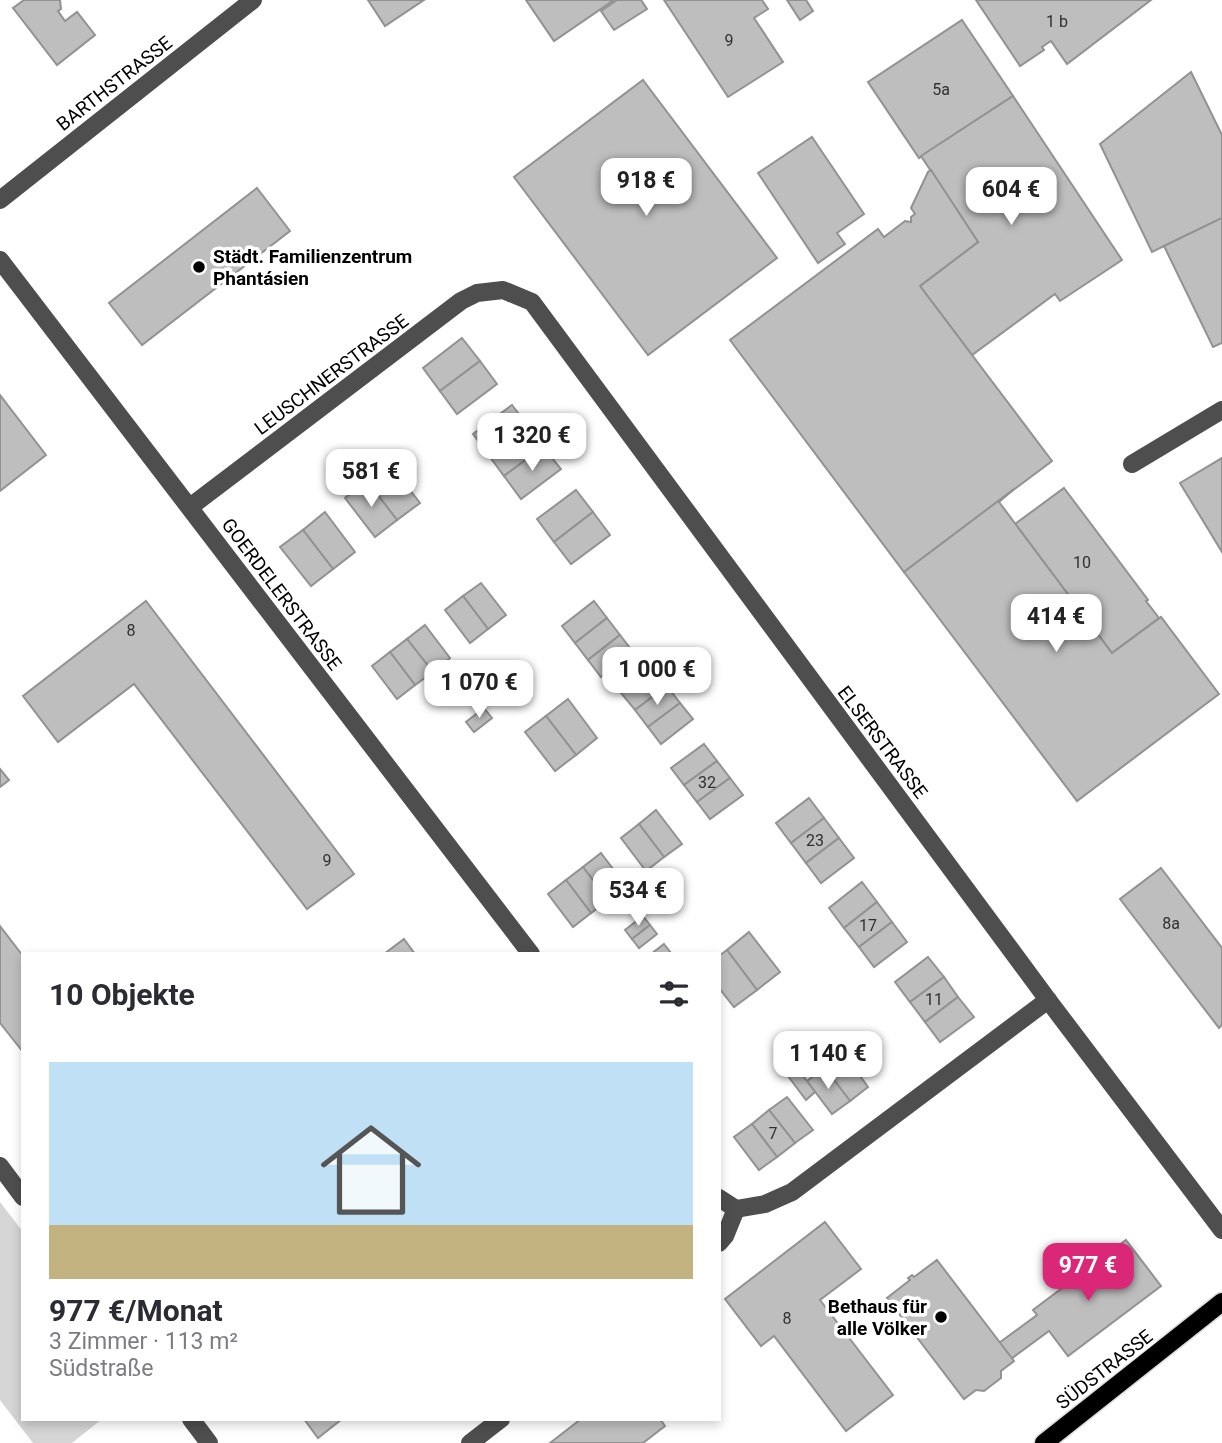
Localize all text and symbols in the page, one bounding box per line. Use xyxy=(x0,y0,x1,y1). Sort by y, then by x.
house number: 1 b xyxy=(1046,12,1068,31)
street label: BARTHSTRASSE xyxy=(52,31,177,136)
house number: 9 xyxy=(725,31,734,50)
house number: 5a xyxy=(932,80,950,99)
pin: 918 € xyxy=(597,158,695,218)
text: 918 € xyxy=(617,167,675,194)
pin: 604 € xyxy=(962,168,1060,227)
text: 604 € xyxy=(982,176,1040,203)
place label: Städt. Familienzentrum Phantásien xyxy=(213,245,412,290)
marker: Städt. Familienzentrum Phantásien xyxy=(191,259,207,275)
street label: LEUSCHNERSTRASSE xyxy=(250,309,413,440)
pin: 1 320 € xyxy=(467,414,597,473)
text: 1 320 € xyxy=(493,422,571,449)
pin: 581 € xyxy=(322,449,420,509)
text: 581 € xyxy=(342,458,400,485)
street label: GOERDELERSTRASSE xyxy=(217,514,346,675)
house number: 10 xyxy=(1073,553,1091,572)
pin: 414 € xyxy=(1007,594,1105,654)
text: 414 € xyxy=(1027,603,1085,630)
house number: 8 xyxy=(127,621,136,640)
pin: 1 000 € xyxy=(592,648,722,707)
text: 1 000 € xyxy=(618,656,696,683)
pin: 1 070 € xyxy=(414,660,544,720)
text: 1 070 € xyxy=(440,669,518,696)
street label: ELSERSTRASSE xyxy=(833,682,932,803)
house number: 32 xyxy=(698,773,716,792)
house number: 23 xyxy=(806,831,824,850)
house number: 9 xyxy=(323,851,332,870)
pin: 534 € xyxy=(589,869,687,928)
text: 534 € xyxy=(609,877,667,904)
house number: 8a xyxy=(1162,914,1180,933)
house number: 17 xyxy=(859,916,877,935)
icon: filters xyxy=(655,975,693,1013)
text: 10 Objekte xyxy=(49,977,195,1012)
house number: 11 xyxy=(925,990,943,1009)
pin: 1 140 € xyxy=(763,1032,893,1091)
text: 1 140 € xyxy=(789,1040,867,1067)
icon: home xyxy=(308,1107,434,1233)
house number: 7 xyxy=(769,1124,778,1143)
pin: 977 € xyxy=(1039,1244,1137,1303)
text: 977 € xyxy=(1059,1252,1117,1279)
text: 977 €/Monat xyxy=(49,1293,223,1328)
place label: Bethaus für alle Völker xyxy=(828,1295,927,1340)
house number: 8 xyxy=(783,1309,792,1328)
marker: Bethaus für alle Völker xyxy=(933,1309,949,1325)
street label: SÜDSTRASSE xyxy=(1051,1324,1157,1414)
text: 3 Zimmer · 113 m² xyxy=(49,1328,238,1355)
text: Südstraße xyxy=(49,1355,153,1382)

